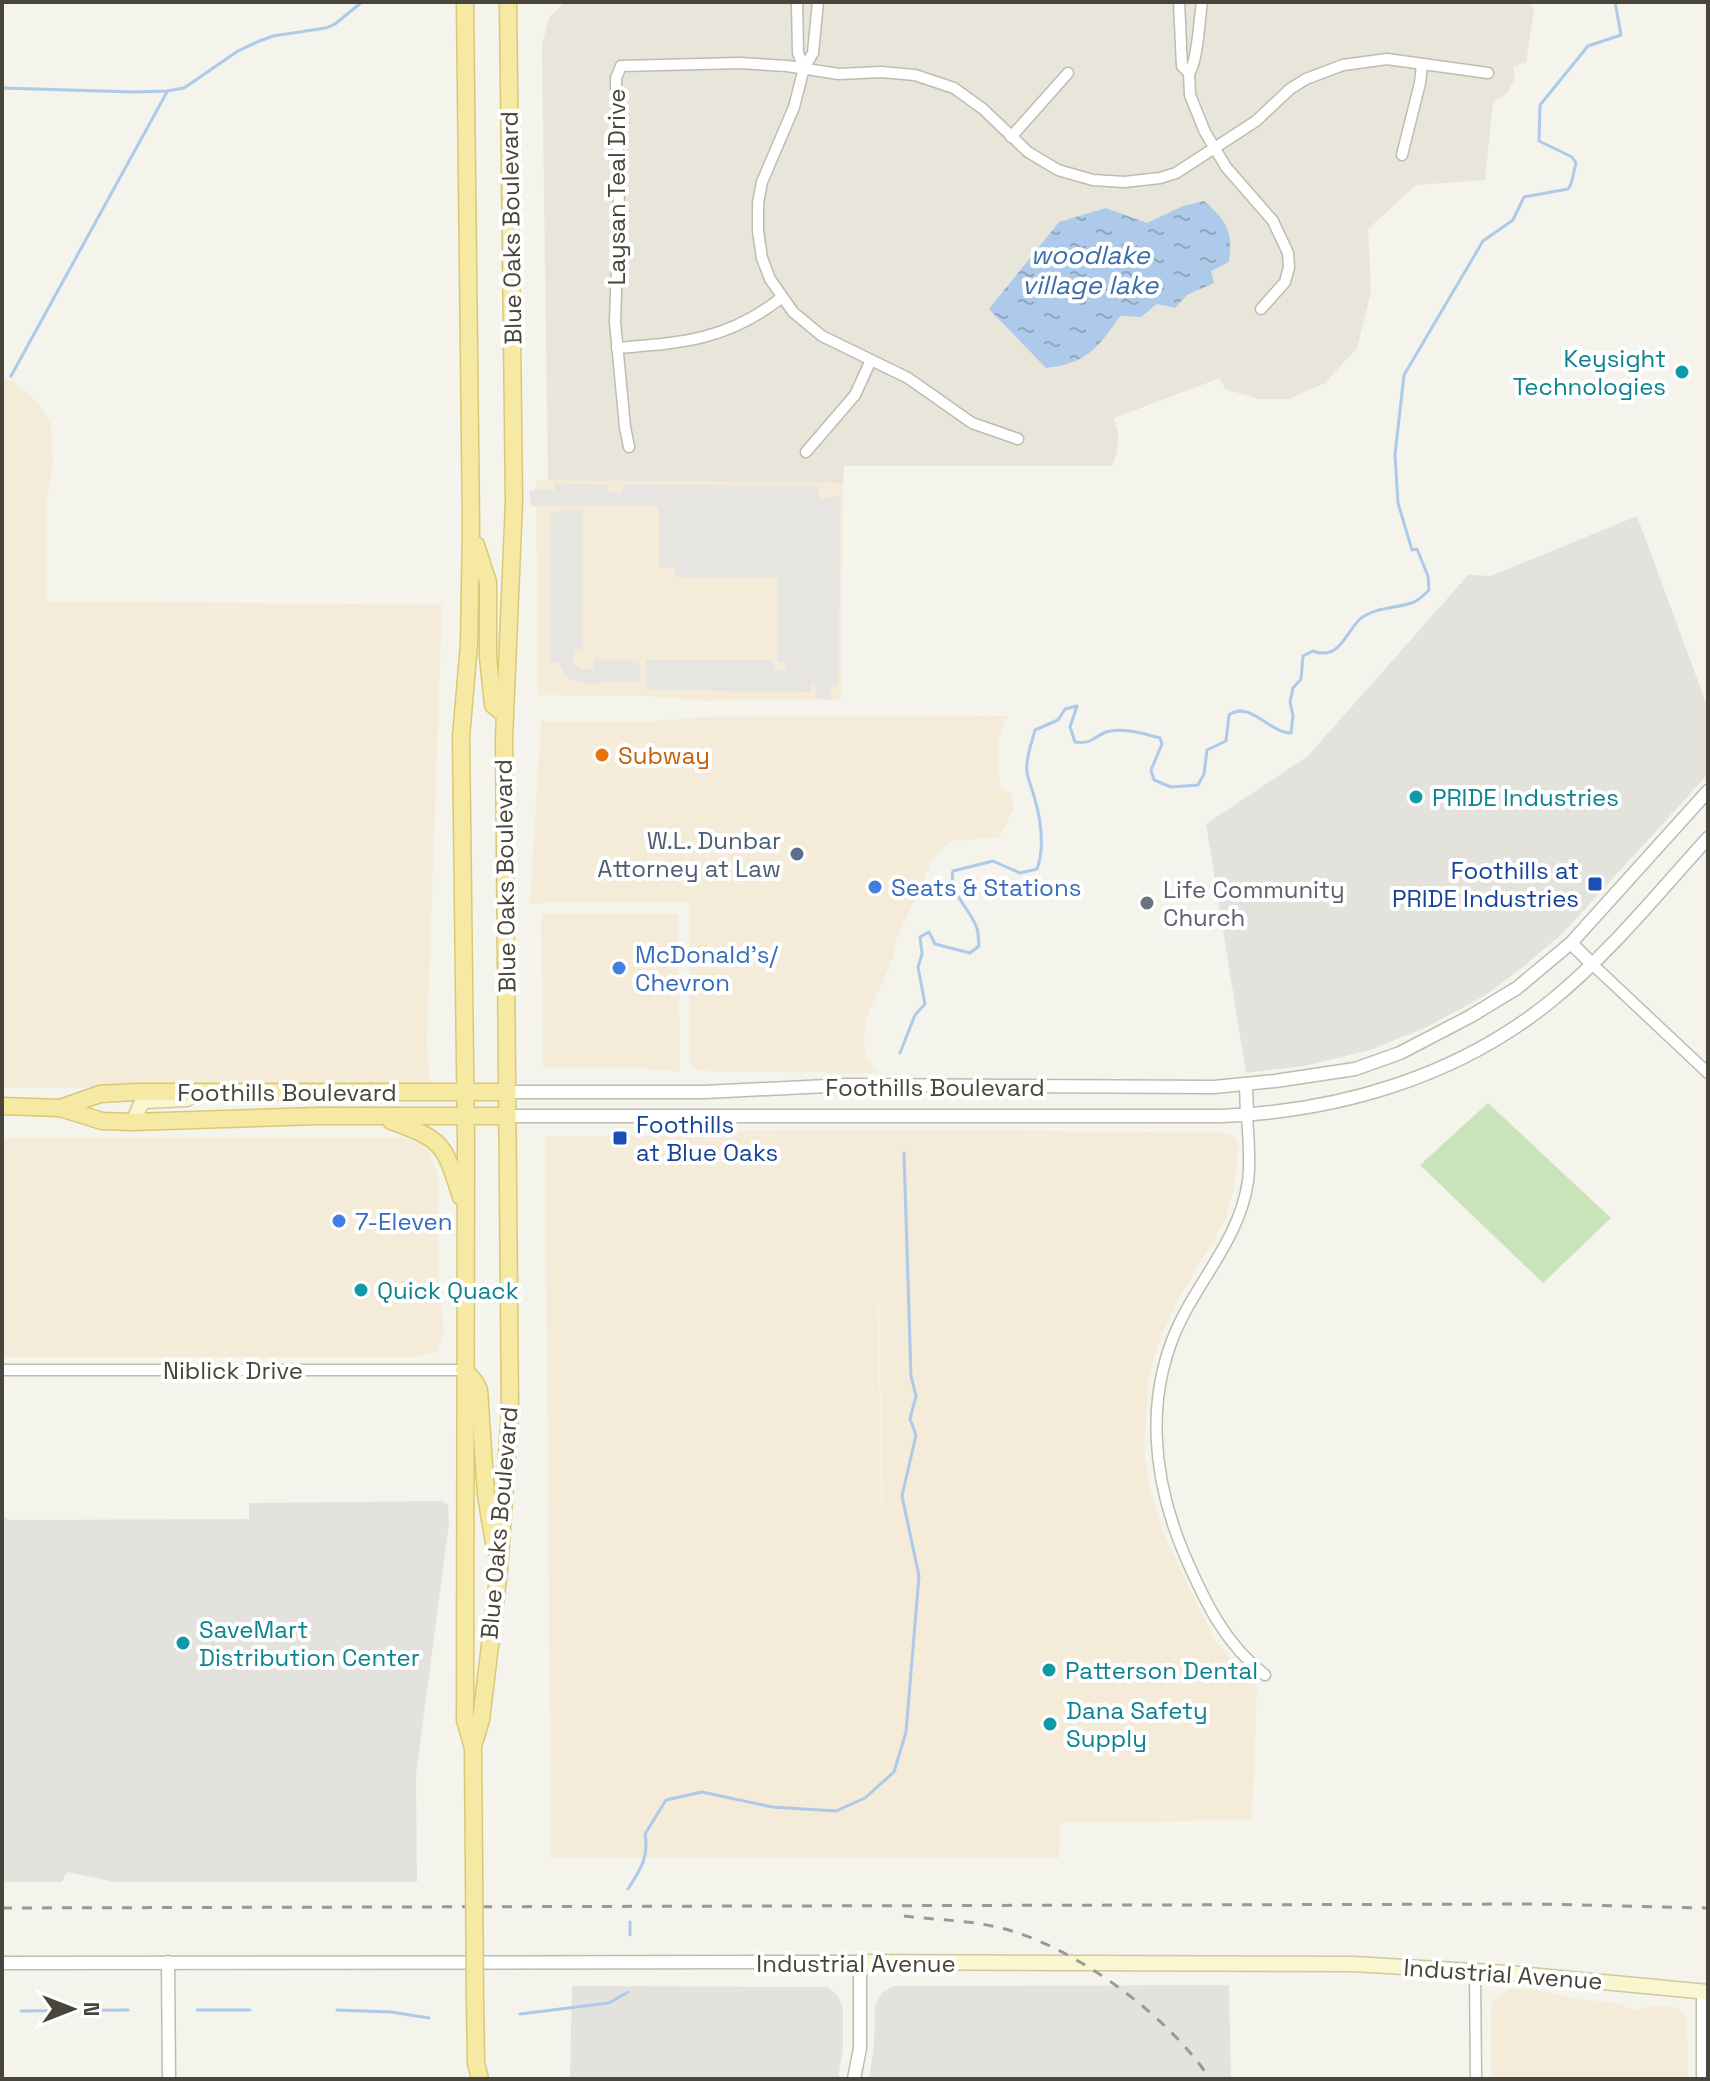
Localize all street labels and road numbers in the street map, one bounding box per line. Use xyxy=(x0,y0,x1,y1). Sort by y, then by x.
street label: Laysan Teal Drive xyxy=(601,88,632,286)
street label: Blue Oaks Boulevard xyxy=(493,111,529,345)
street label: Blue Oaks Boulevard xyxy=(487,759,523,993)
street label: Foothills Boulevard xyxy=(825,1072,1045,1103)
street label: Foothills Boulevard xyxy=(177,1077,397,1108)
street label: Niblick Drive xyxy=(163,1355,303,1386)
street label: Blue Oaks Boulevard xyxy=(473,1405,525,1641)
street label: Industrial Avenue xyxy=(756,1948,956,1979)
street label: Industrial Avenue xyxy=(1402,1952,1604,1996)

